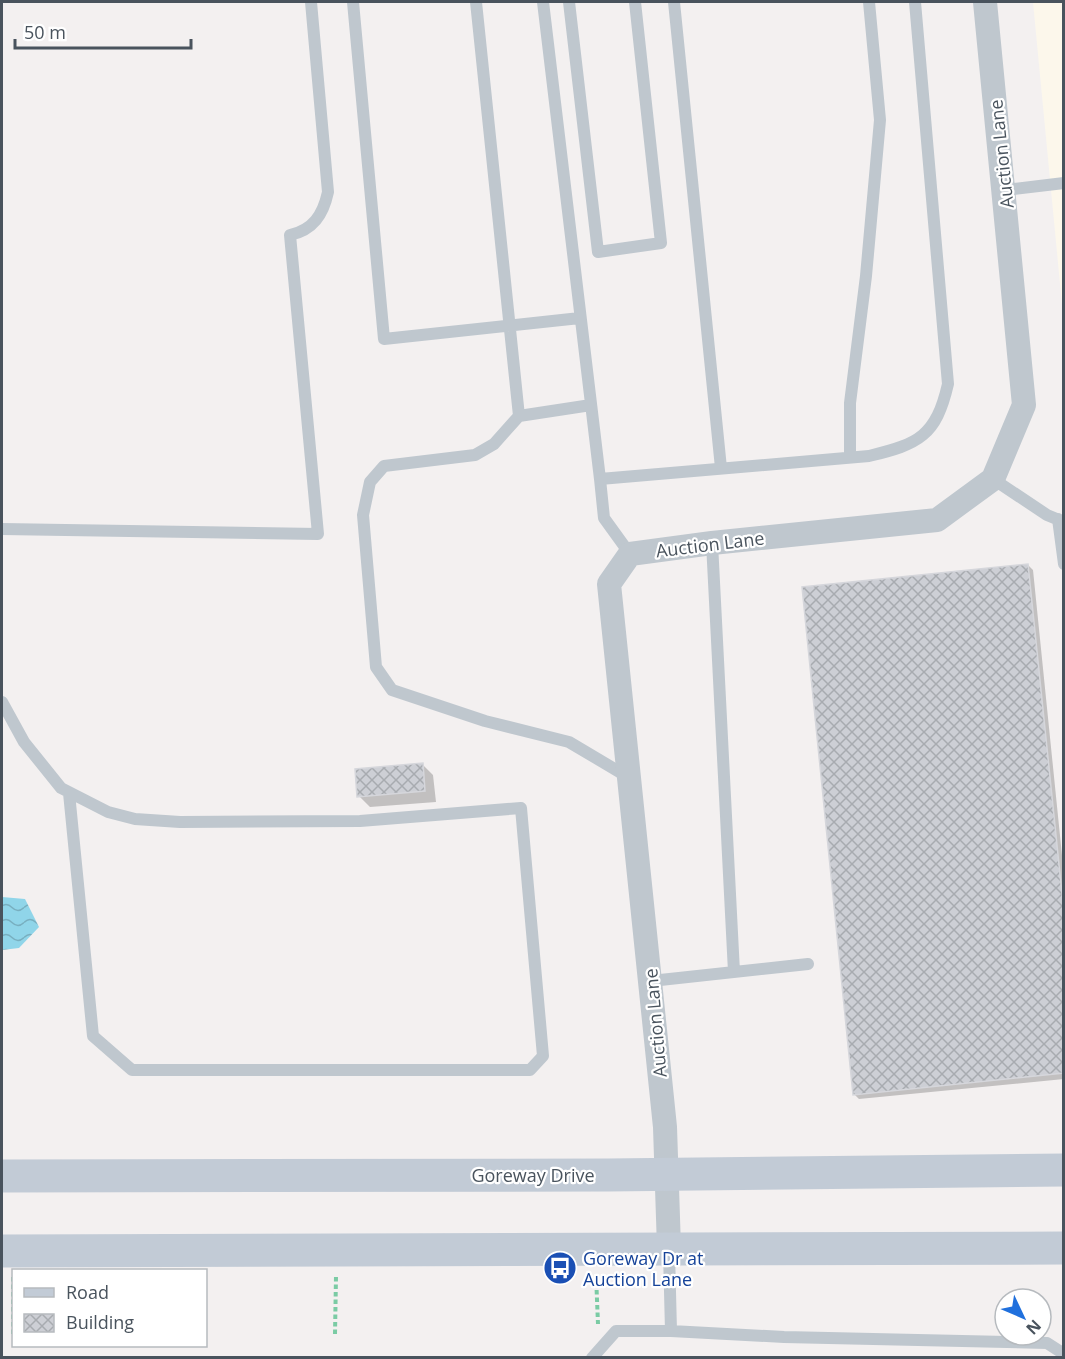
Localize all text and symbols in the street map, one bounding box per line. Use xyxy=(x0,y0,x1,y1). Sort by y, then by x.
scale bar xyxy=(15,12,190,50)
text: 50 m xyxy=(24,20,66,44)
street label: Auction Lane xyxy=(983,98,1019,210)
street label: Auction Lane xyxy=(654,525,766,563)
street label: Auction Lane xyxy=(638,968,672,1078)
street label: Goreway Drive xyxy=(471,1163,595,1187)
place label: Goreway Dr at Auction Lane xyxy=(583,1246,704,1291)
bus stop icon: Goreway Dr at Auction Lane xyxy=(542,1250,578,1286)
legend xyxy=(12,1269,207,1347)
text: Road xyxy=(66,1280,109,1304)
north arrow xyxy=(993,1287,1053,1347)
text: Building xyxy=(66,1310,134,1334)
text: N xyxy=(1021,1315,1046,1340)

